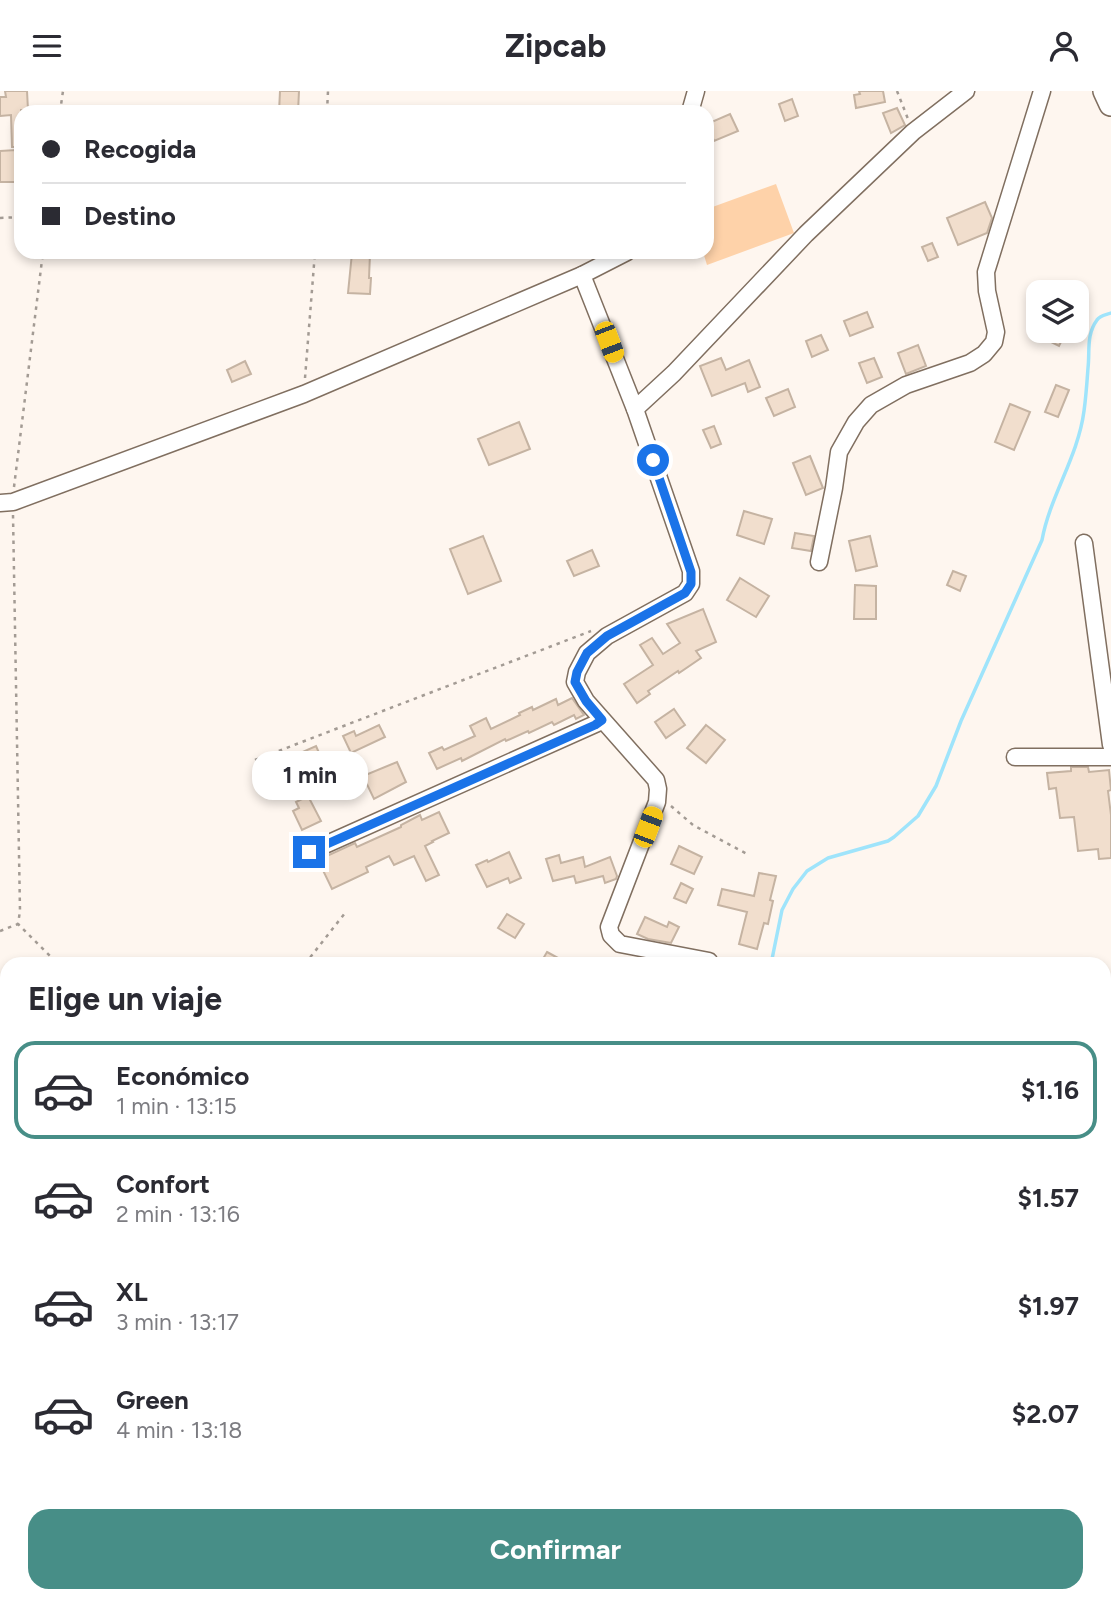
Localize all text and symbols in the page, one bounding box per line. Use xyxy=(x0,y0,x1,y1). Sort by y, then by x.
icon: menu xyxy=(28,27,66,65)
text: Zipcab xyxy=(505,27,606,65)
icon: person xyxy=(1045,27,1083,65)
text: Recogida xyxy=(84,133,196,165)
text: Destino xyxy=(84,200,176,232)
map controls xyxy=(1026,280,1089,343)
button: layers xyxy=(1026,280,1089,343)
car xyxy=(592,319,627,365)
route start xyxy=(637,444,669,476)
callout: 1 min xyxy=(251,751,367,799)
text: 1 min xyxy=(283,761,337,789)
car xyxy=(631,804,666,850)
route end xyxy=(293,836,325,868)
text: Elige un viaje xyxy=(28,980,222,1018)
icon: car xyxy=(32,1059,95,1122)
text: Económico xyxy=(116,1060,249,1092)
text: $1.16 xyxy=(1021,1074,1079,1106)
text: 1 min · 13:15 xyxy=(116,1092,237,1120)
icon: car xyxy=(32,1167,95,1230)
text: Confort xyxy=(116,1168,210,1200)
text: $1.57 xyxy=(1018,1182,1079,1214)
text: 2 min · 13:16 xyxy=(116,1200,240,1228)
icon: car xyxy=(32,1275,95,1338)
text: XL xyxy=(116,1276,148,1308)
text: $1.97 xyxy=(1018,1290,1079,1322)
text: 3 min · 13:17 xyxy=(116,1308,239,1336)
icon: car xyxy=(32,1383,95,1446)
text: Green xyxy=(116,1384,189,1416)
text: $2.07 xyxy=(1012,1398,1079,1430)
text: 4 min · 13:18 xyxy=(116,1416,242,1444)
button: Confirmar xyxy=(28,1509,1083,1589)

